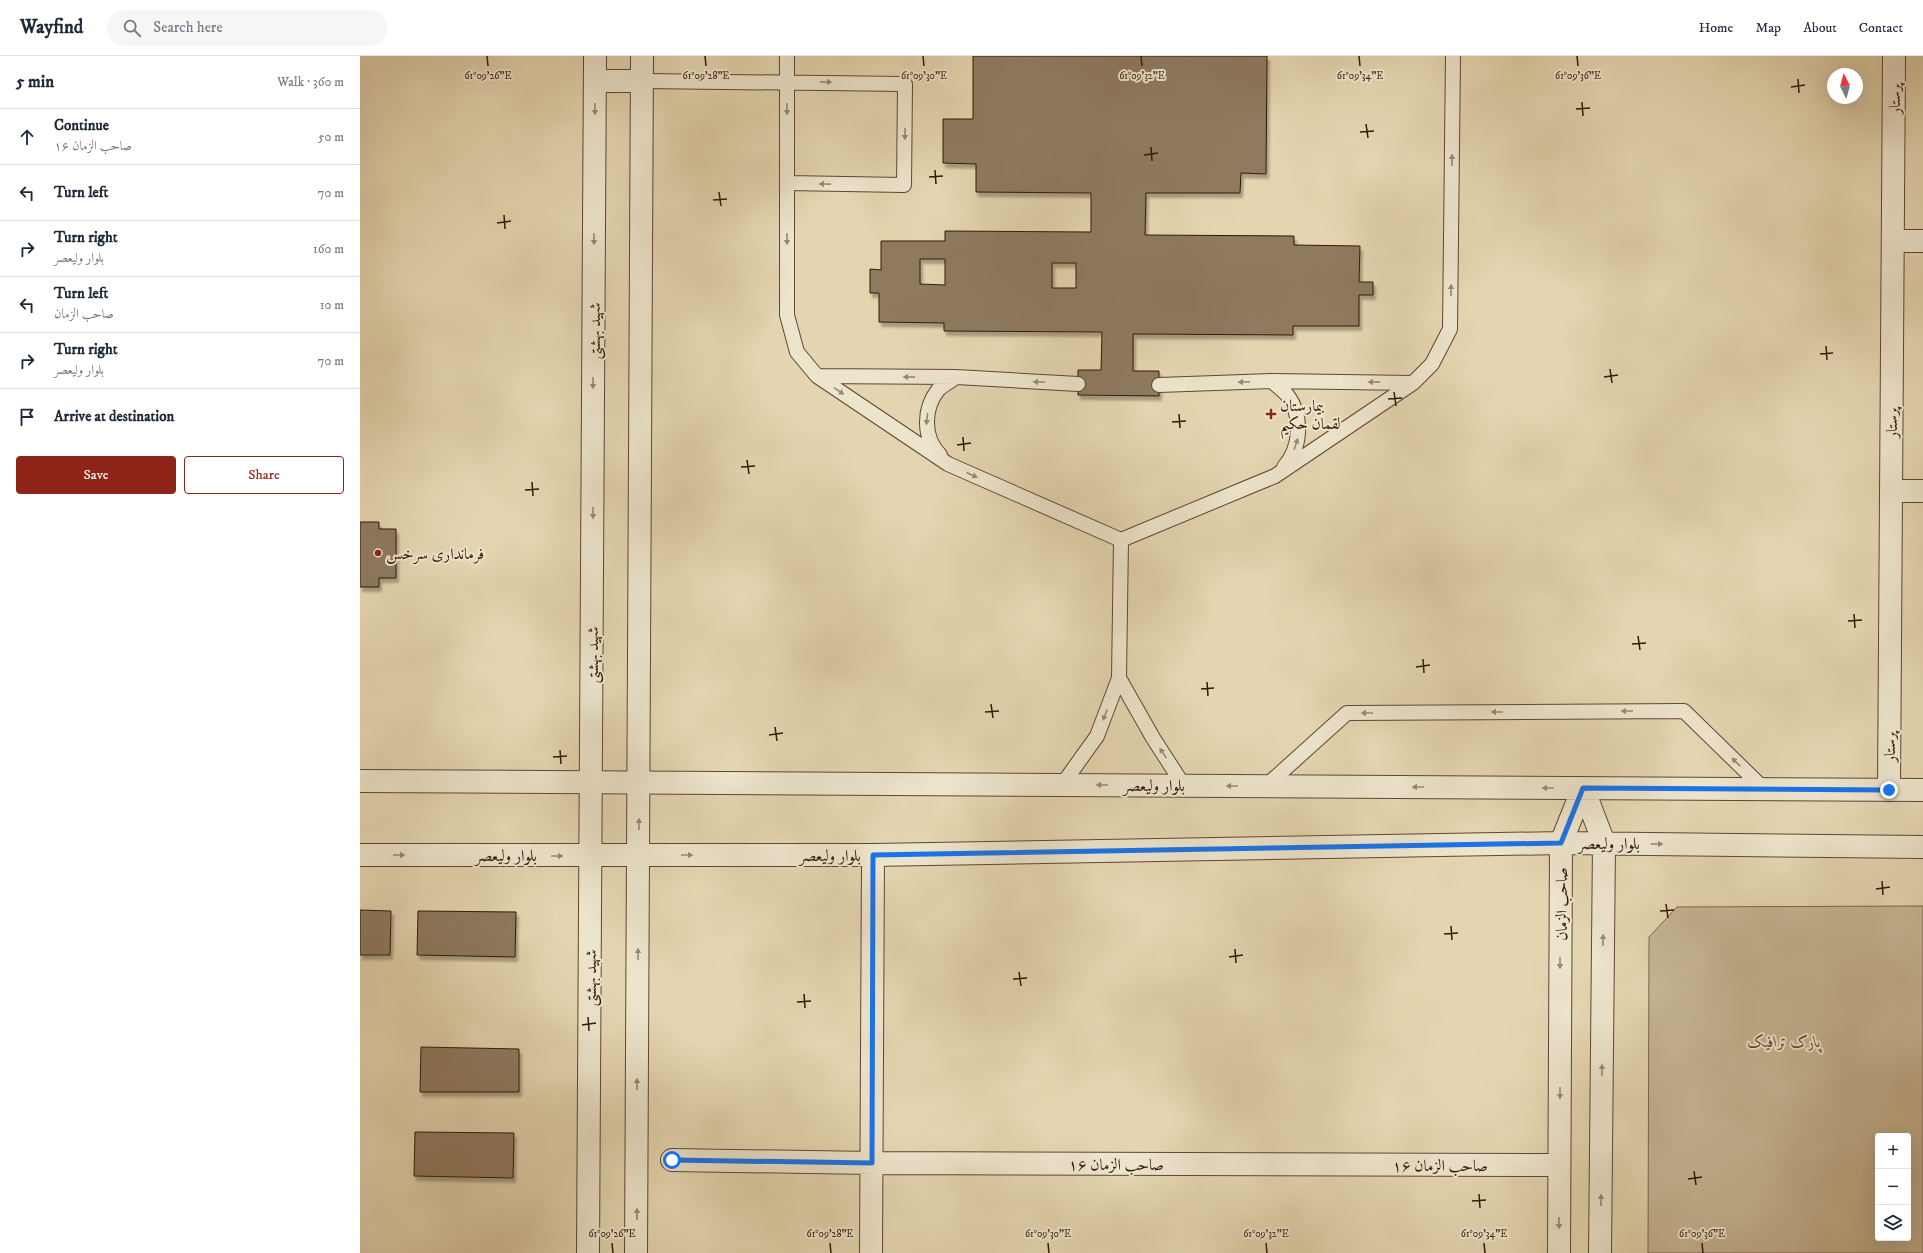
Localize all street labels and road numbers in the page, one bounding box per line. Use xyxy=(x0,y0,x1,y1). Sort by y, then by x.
street label: پرستار xyxy=(1885,81,1905,116)
street label: شهید بهشتی xyxy=(585,303,606,359)
street label: پرستار xyxy=(1882,405,1902,440)
street label: شهید بهشتی xyxy=(583,627,604,683)
street label: پرستار xyxy=(1880,729,1900,764)
street label: بلوار ولیعصر xyxy=(1121,776,1185,796)
street label: بلوار ولیعصر xyxy=(1576,834,1640,854)
street label: بلوار ولیعصر xyxy=(473,846,537,866)
street label: بلوار ولیعصر xyxy=(797,846,861,866)
street label: صاحب الزمان xyxy=(1552,867,1572,941)
street label: شهید بهشتی xyxy=(581,950,602,1006)
street label: صاحب الزمان ۱۶ xyxy=(1068,1155,1164,1175)
street label: صاحب الزمان ۱۶ xyxy=(1392,1156,1488,1176)

